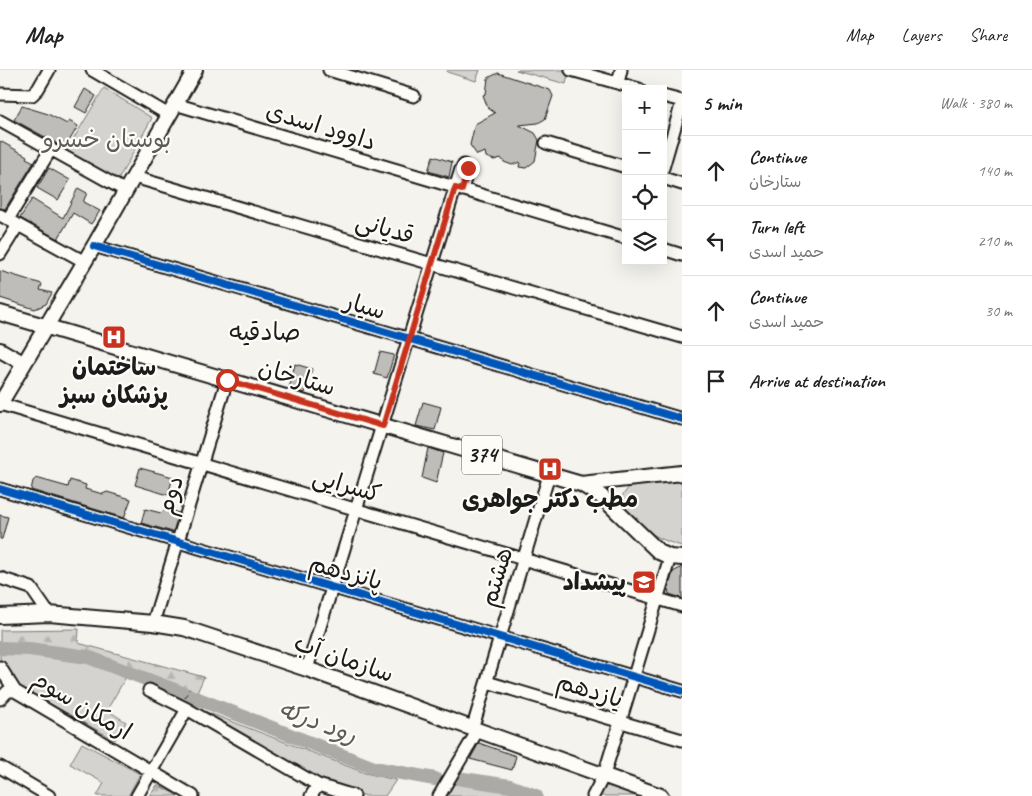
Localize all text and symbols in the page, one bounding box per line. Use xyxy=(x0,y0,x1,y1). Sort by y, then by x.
text: Map xyxy=(25,20,62,50)
text: Map xyxy=(846,24,874,46)
text: Layers xyxy=(902,24,941,46)
text: Share xyxy=(969,24,1007,46)
map controls xyxy=(622,85,667,265)
button: + xyxy=(622,85,667,130)
text: 5 min xyxy=(702,90,742,116)
text: Walk · 380 m xyxy=(940,93,1012,113)
street label: داوود اسدی xyxy=(262,95,380,157)
park label: بوستان خسرو xyxy=(41,124,171,154)
button: − xyxy=(622,130,667,175)
text: Continue xyxy=(749,145,806,169)
route end xyxy=(457,157,480,180)
icon: ahead xyxy=(702,157,730,185)
text: 140 m xyxy=(978,161,1012,181)
text: ستارخان xyxy=(749,172,801,192)
button: locate xyxy=(622,175,667,220)
street label: قدیانی xyxy=(352,205,418,251)
text: Turn left xyxy=(749,215,804,239)
button: layers xyxy=(622,220,667,265)
icon: left xyxy=(702,227,730,255)
text: 210 m xyxy=(978,231,1012,251)
text: حمید اسدی xyxy=(749,242,824,262)
street label: سیار xyxy=(339,285,389,326)
text: Continue xyxy=(749,285,806,309)
icon: ahead xyxy=(702,297,730,325)
text: 30 m xyxy=(985,301,1012,321)
text: حمید اسدی xyxy=(749,312,824,332)
district label: صادقیه xyxy=(229,316,301,348)
hospital icon: ساختمان پزشکان سبز xyxy=(101,324,127,350)
place label: ساختمان پزشکان سبز xyxy=(58,352,168,410)
street label: ستارخان xyxy=(255,352,339,402)
icon: arrive xyxy=(702,367,730,395)
route start xyxy=(216,369,239,392)
text: Arrive at destination xyxy=(749,369,885,393)
road number: 374 xyxy=(462,436,502,474)
hospital icon: مطب دکتر جواهری xyxy=(537,456,563,482)
street label: کسرایی xyxy=(309,461,385,509)
street label: دوم xyxy=(150,472,194,519)
place label: مطب دکتر جواهری xyxy=(462,484,638,515)
street label: هشتم xyxy=(473,544,522,611)
street label: پانزدهم xyxy=(305,547,386,600)
place label: پیشداد xyxy=(563,567,626,597)
school or university icon: پیشداد xyxy=(631,569,657,595)
street label: سازمان آب xyxy=(290,627,398,689)
street label: ارمکان سوم xyxy=(25,663,137,749)
street label: یازدهم xyxy=(552,666,627,717)
water label: رود درکه xyxy=(274,693,362,752)

